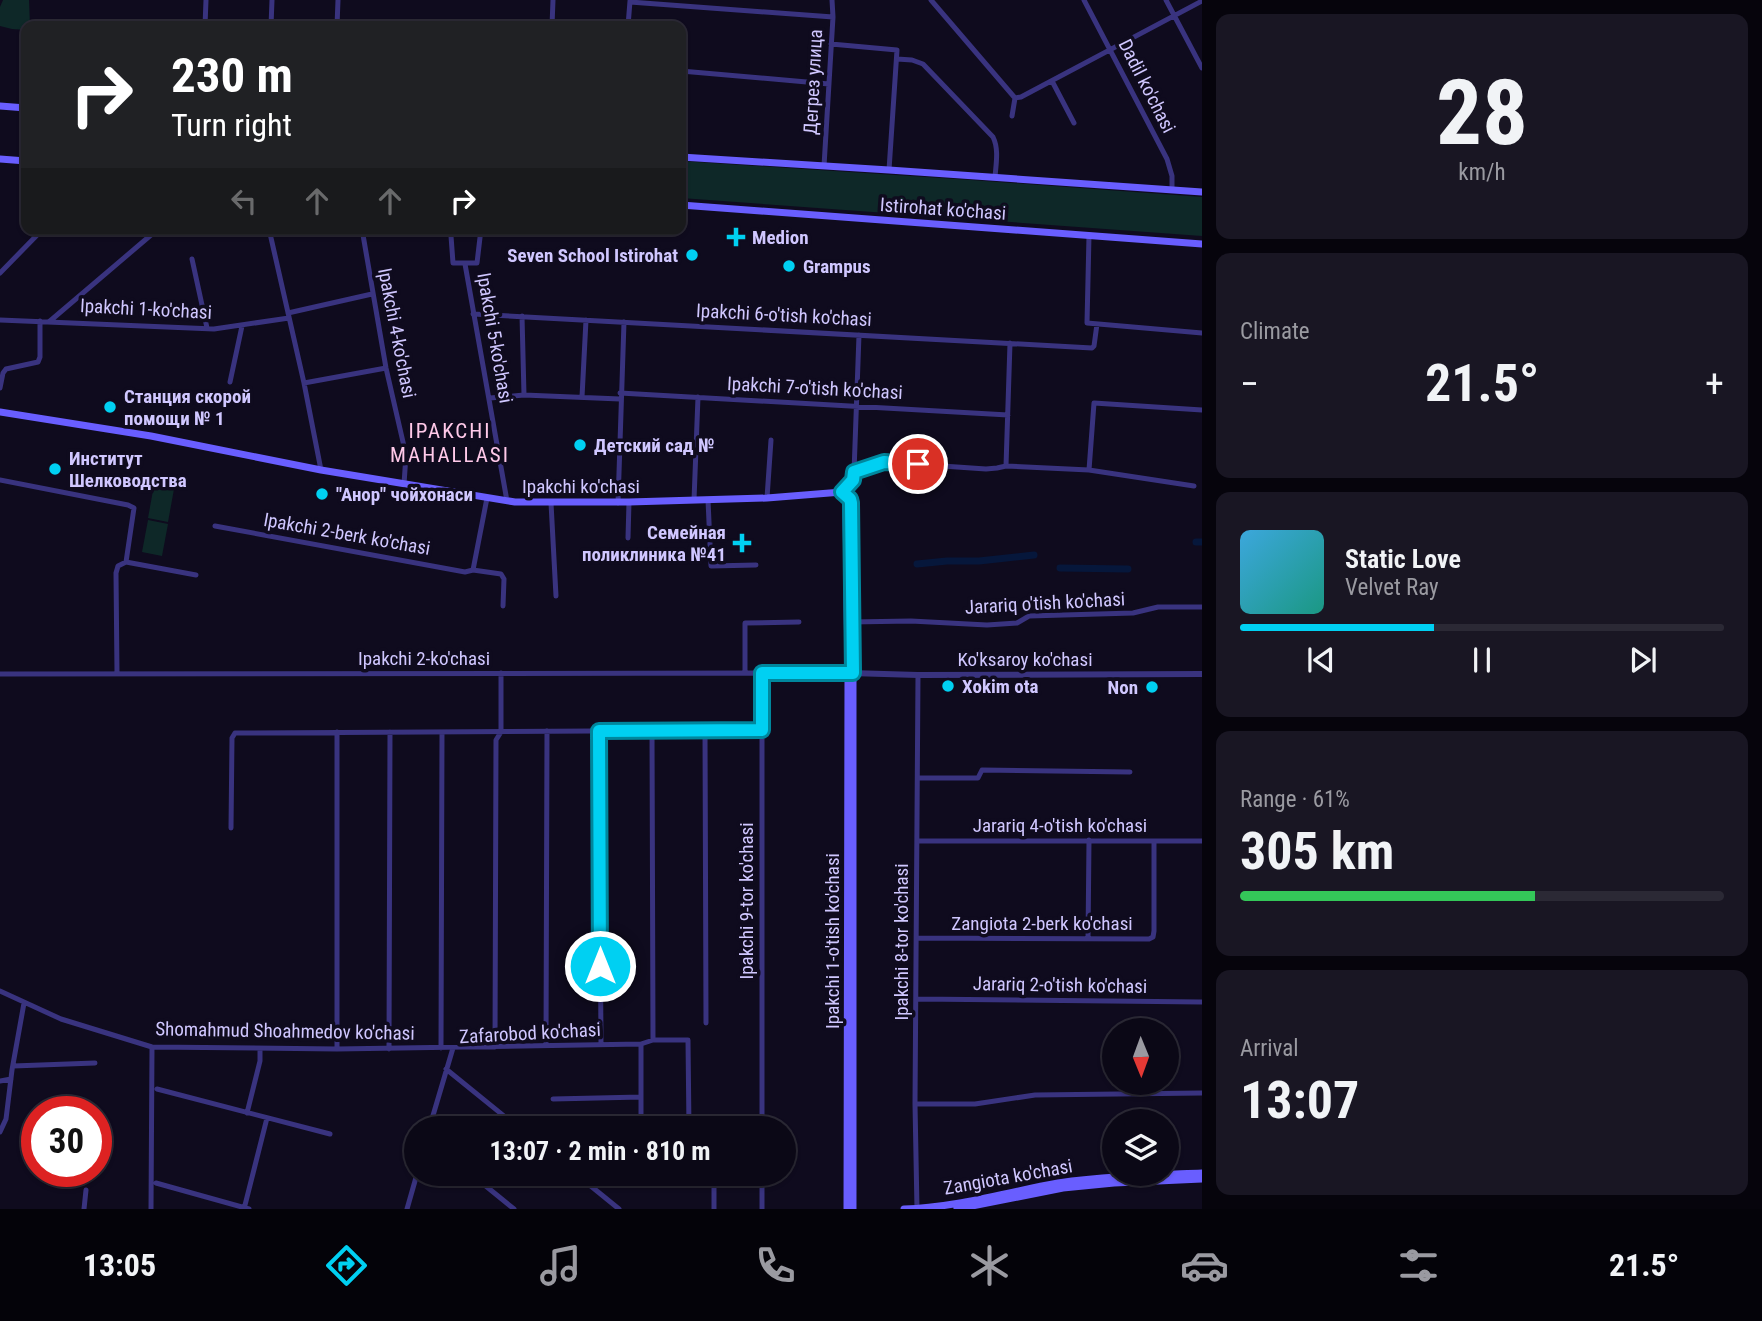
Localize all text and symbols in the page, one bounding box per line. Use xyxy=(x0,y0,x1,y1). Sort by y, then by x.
street label: Дегрез улица xyxy=(799,29,827,135)
street label: Dadil ko'chasi xyxy=(1114,35,1180,137)
text: 230 m xyxy=(171,47,293,104)
icon: right xyxy=(56,49,147,140)
text: 28 xyxy=(1436,60,1528,166)
text: Turn right xyxy=(171,106,292,144)
text: km/h xyxy=(1458,159,1506,186)
icon: left xyxy=(225,182,263,220)
icon: ahead xyxy=(298,182,336,220)
icon: ahead xyxy=(371,182,409,220)
icon: right xyxy=(444,182,482,220)
street label: Istirohat ko'chasi xyxy=(879,193,1007,225)
place label: Medion xyxy=(752,226,809,249)
marker: Medion xyxy=(726,227,746,247)
place label: Seven School Istirohat xyxy=(507,244,678,267)
marker: Seven School Istirohat xyxy=(684,247,700,263)
place label: Grampus xyxy=(803,255,871,278)
marker: Grampus xyxy=(781,258,797,274)
street label: Ipakchi 4-ko'chasi xyxy=(373,266,421,400)
street label: Ipakchi 5-ko'chasi xyxy=(472,271,518,405)
street label: Ipakchi 1-ko'chasi xyxy=(79,294,213,324)
street label: Ipakchi 6-o'tish ko'chasi xyxy=(696,299,872,331)
text: Climate xyxy=(1240,318,1310,345)
text: 21.5° xyxy=(1425,353,1539,414)
text: − xyxy=(1240,362,1259,406)
text: + xyxy=(1705,362,1724,406)
street label: Ipakchi 7-o'tish ko'chasi xyxy=(727,372,903,404)
place label: Станция скорой помощи № 1 xyxy=(124,385,251,430)
marker: Станция скорой помощи № 1 xyxy=(102,399,118,415)
district label: IPAKCHI MAHALLASI xyxy=(390,419,510,467)
place label: Детский сад № xyxy=(594,434,715,457)
pin xyxy=(888,434,948,494)
marker: Детский сад № xyxy=(572,437,588,453)
icon: arrive xyxy=(899,445,937,483)
place label: Институт Шелководства xyxy=(69,447,187,492)
marker: Институт Шелководства xyxy=(47,461,63,477)
street label: Ipakchi ko'chasi xyxy=(522,475,640,498)
place label: "Анор" чойхонаси xyxy=(336,483,473,506)
marker: "Анор" чойхонаси xyxy=(314,486,330,502)
street label: Ipakchi 2-berk ko'chasi xyxy=(262,508,432,560)
place label: Семейная поликлиника №41 xyxy=(582,521,726,566)
marker: Семейная поликлиника №41 xyxy=(732,533,752,553)
text: Static Love xyxy=(1345,544,1461,574)
text: Velvet Ray xyxy=(1345,574,1439,601)
street label: Jarariq o'tish ko'chasi xyxy=(964,587,1126,619)
icon: previous xyxy=(1302,641,1340,679)
icon: pause xyxy=(1463,641,1501,679)
icon: next xyxy=(1624,641,1662,679)
street label: Ipakchi 2-ko'chasi xyxy=(358,647,490,670)
street label: Ko'ksaroy ko'chasi xyxy=(957,648,1093,671)
place label: Xokim ota xyxy=(962,675,1039,698)
place label: Non xyxy=(1108,676,1138,699)
marker: Xokim ota xyxy=(940,678,956,694)
marker: Non xyxy=(1144,679,1160,695)
text: Range · 61% xyxy=(1240,786,1350,813)
street label: Jarariq 4-o'tish ko'chasi xyxy=(973,814,1147,837)
text: 305 km xyxy=(1240,821,1394,882)
street label: Ipakchi 9-tor ko'chasi xyxy=(735,822,758,980)
street label: Ipakchi 1-o'tish ko'chasi xyxy=(821,853,844,1029)
street label: Ipakchi 8-tor ko'chasi xyxy=(890,863,913,1021)
street label: Zangiota 2-berk ko'chasi xyxy=(951,912,1133,935)
position arrow xyxy=(563,929,637,1003)
street label: Jarariq 2-o'tish ko'chasi xyxy=(973,972,1147,998)
street label: Shomahmud Shoahmedov ko'chasi xyxy=(155,1017,415,1045)
street label: Zafarobod ko'chasi xyxy=(459,1018,601,1048)
north arrow xyxy=(1102,1018,1180,1096)
map controls xyxy=(1102,1018,1179,1186)
text: Arrival xyxy=(1240,1035,1299,1062)
text: 13:07 xyxy=(1240,1070,1359,1131)
speed limit sign: 30 xyxy=(21,1096,112,1187)
button: layers xyxy=(1102,1109,1179,1186)
text: 13:07 · 2 min · 810 m xyxy=(490,1136,710,1166)
street label: Zangiota ko'chasi xyxy=(942,1154,1074,1200)
icon: directions xyxy=(322,1241,371,1290)
icon: music xyxy=(536,1241,585,1290)
icon: phone xyxy=(751,1241,800,1290)
icon: climate xyxy=(965,1241,1014,1290)
icon: car xyxy=(1180,1241,1229,1290)
icon: filters xyxy=(1394,1241,1443,1290)
text: 13:05 xyxy=(83,1246,156,1284)
text: 21.5° xyxy=(1609,1246,1679,1284)

